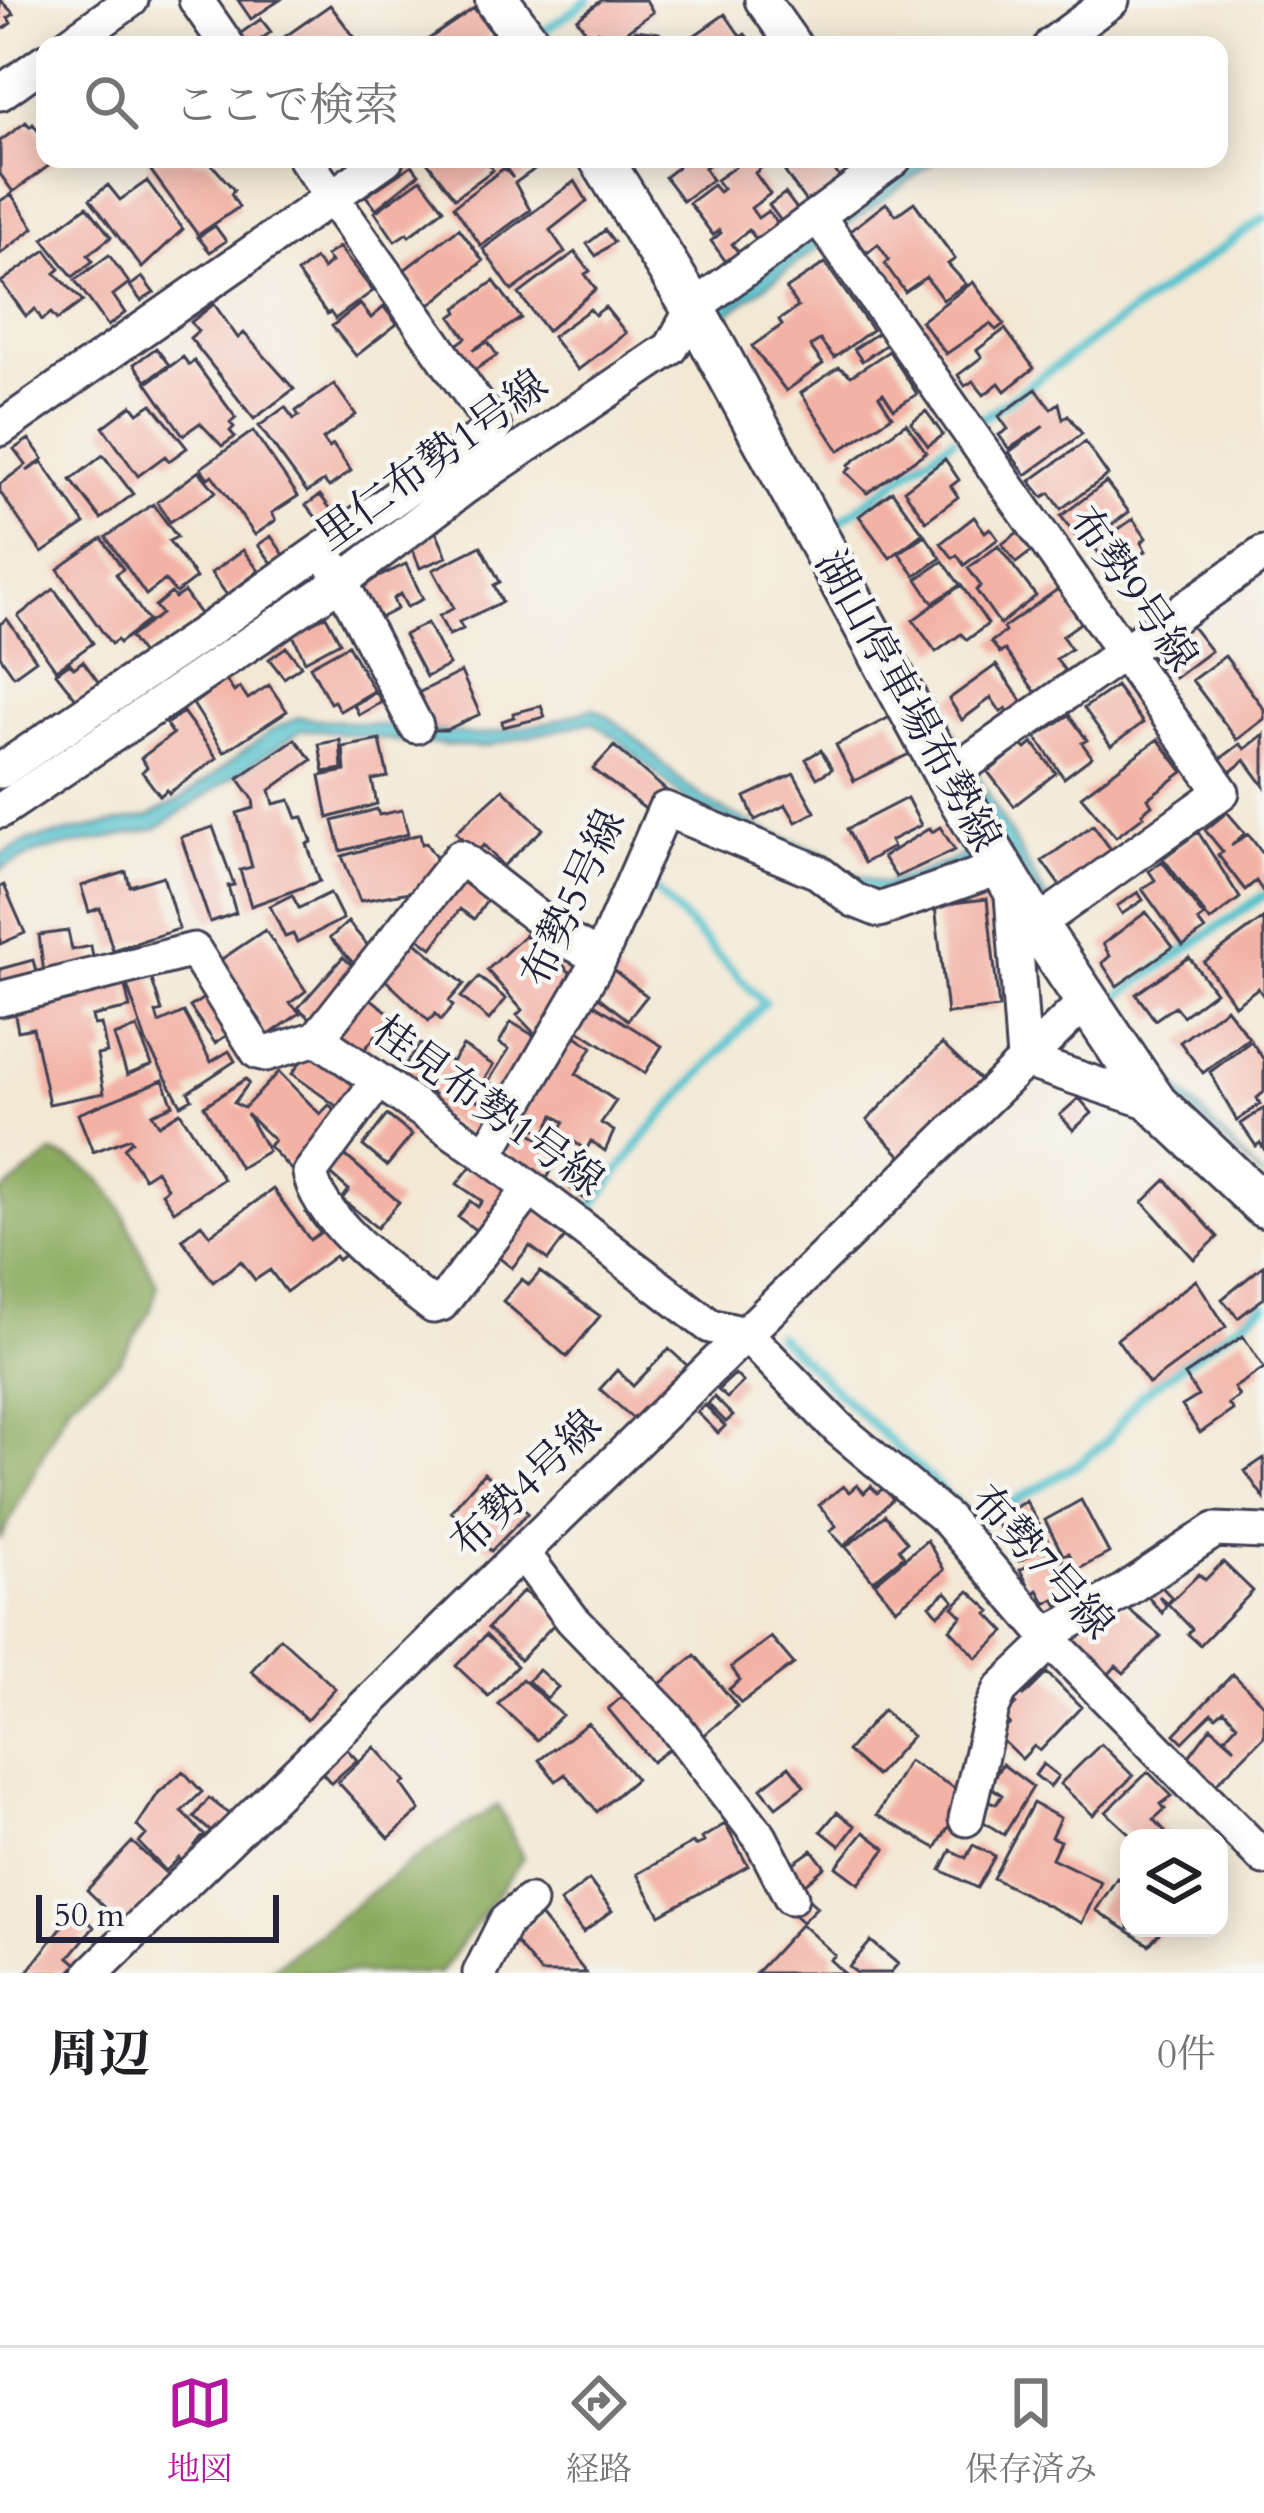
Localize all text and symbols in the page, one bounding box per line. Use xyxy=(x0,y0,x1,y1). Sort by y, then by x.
search box xyxy=(36,36,1228,168)
icon: search xyxy=(78,69,144,135)
text: ここで検索 xyxy=(174,75,399,136)
street label: 里仁布勢1号線 xyxy=(305,357,559,563)
street label: 布勢9号線 xyxy=(1055,495,1211,683)
street label: 湖山停車場布勢線 xyxy=(802,540,1014,862)
street label: 布勢5号線 xyxy=(507,800,639,996)
street label: 桂見布勢1号線 xyxy=(361,1003,615,1209)
street label: 布勢4号線 xyxy=(438,1398,614,1570)
street label: 布勢7号線 xyxy=(957,1473,1127,1651)
map controls xyxy=(1120,1829,1228,1937)
button: layers xyxy=(1120,1829,1228,1937)
scale bar xyxy=(36,1889,279,1942)
text: 50 m xyxy=(54,1893,125,1938)
text: 周辺 xyxy=(48,2020,150,2090)
text: 0件 xyxy=(1157,2028,1216,2081)
tab: 地図 xyxy=(167,2370,233,2492)
tab: 経路 xyxy=(566,2370,632,2492)
tab: 保存済み xyxy=(965,2370,1097,2492)

